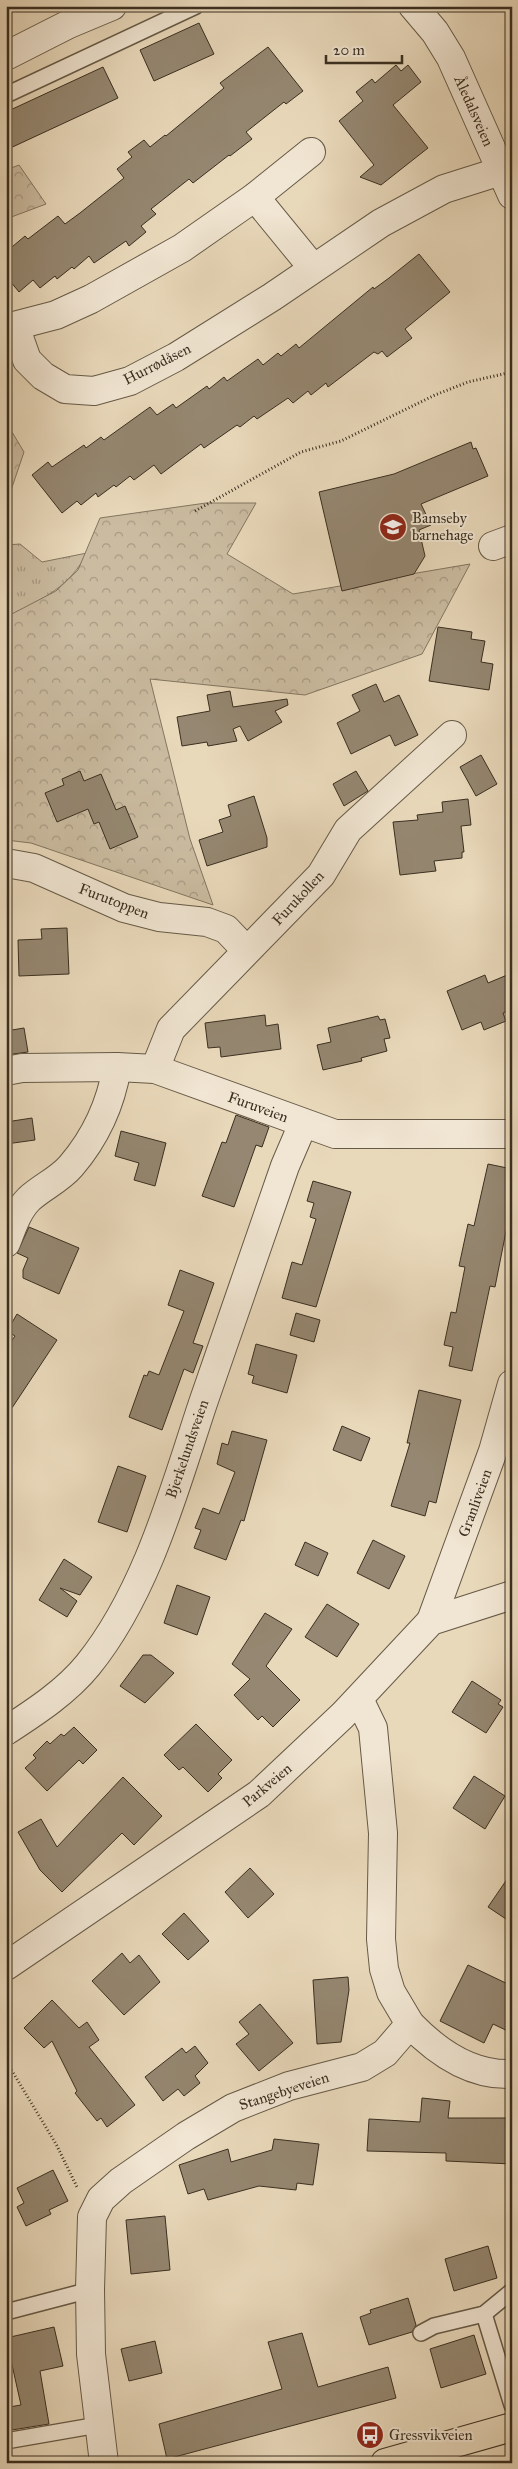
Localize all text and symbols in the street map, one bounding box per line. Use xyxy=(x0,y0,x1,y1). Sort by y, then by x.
scale bar xyxy=(326,32,402,64)
text: 20 m xyxy=(333,41,365,59)
street label: Åledalsveien xyxy=(450,72,498,149)
street label: Hurrødåsen xyxy=(120,339,194,389)
place label: Bamseby barnehage xyxy=(412,509,473,544)
school or university icon: Bamseby barnehage xyxy=(378,512,408,542)
street label: Furukollen xyxy=(268,867,328,929)
street label: Furutoppen xyxy=(76,879,152,923)
street label: Furuveien xyxy=(225,1088,291,1126)
street label: Bjerkelundsveien xyxy=(162,1397,212,1501)
street label: Granliveien xyxy=(454,1467,496,1539)
street label: Parkveien xyxy=(239,1759,295,1811)
street label: Stangebyeveien xyxy=(237,2068,331,2114)
bus stop icon: Gressvikveien xyxy=(355,2420,385,2450)
place label: Gressvikveien xyxy=(389,2426,473,2444)

